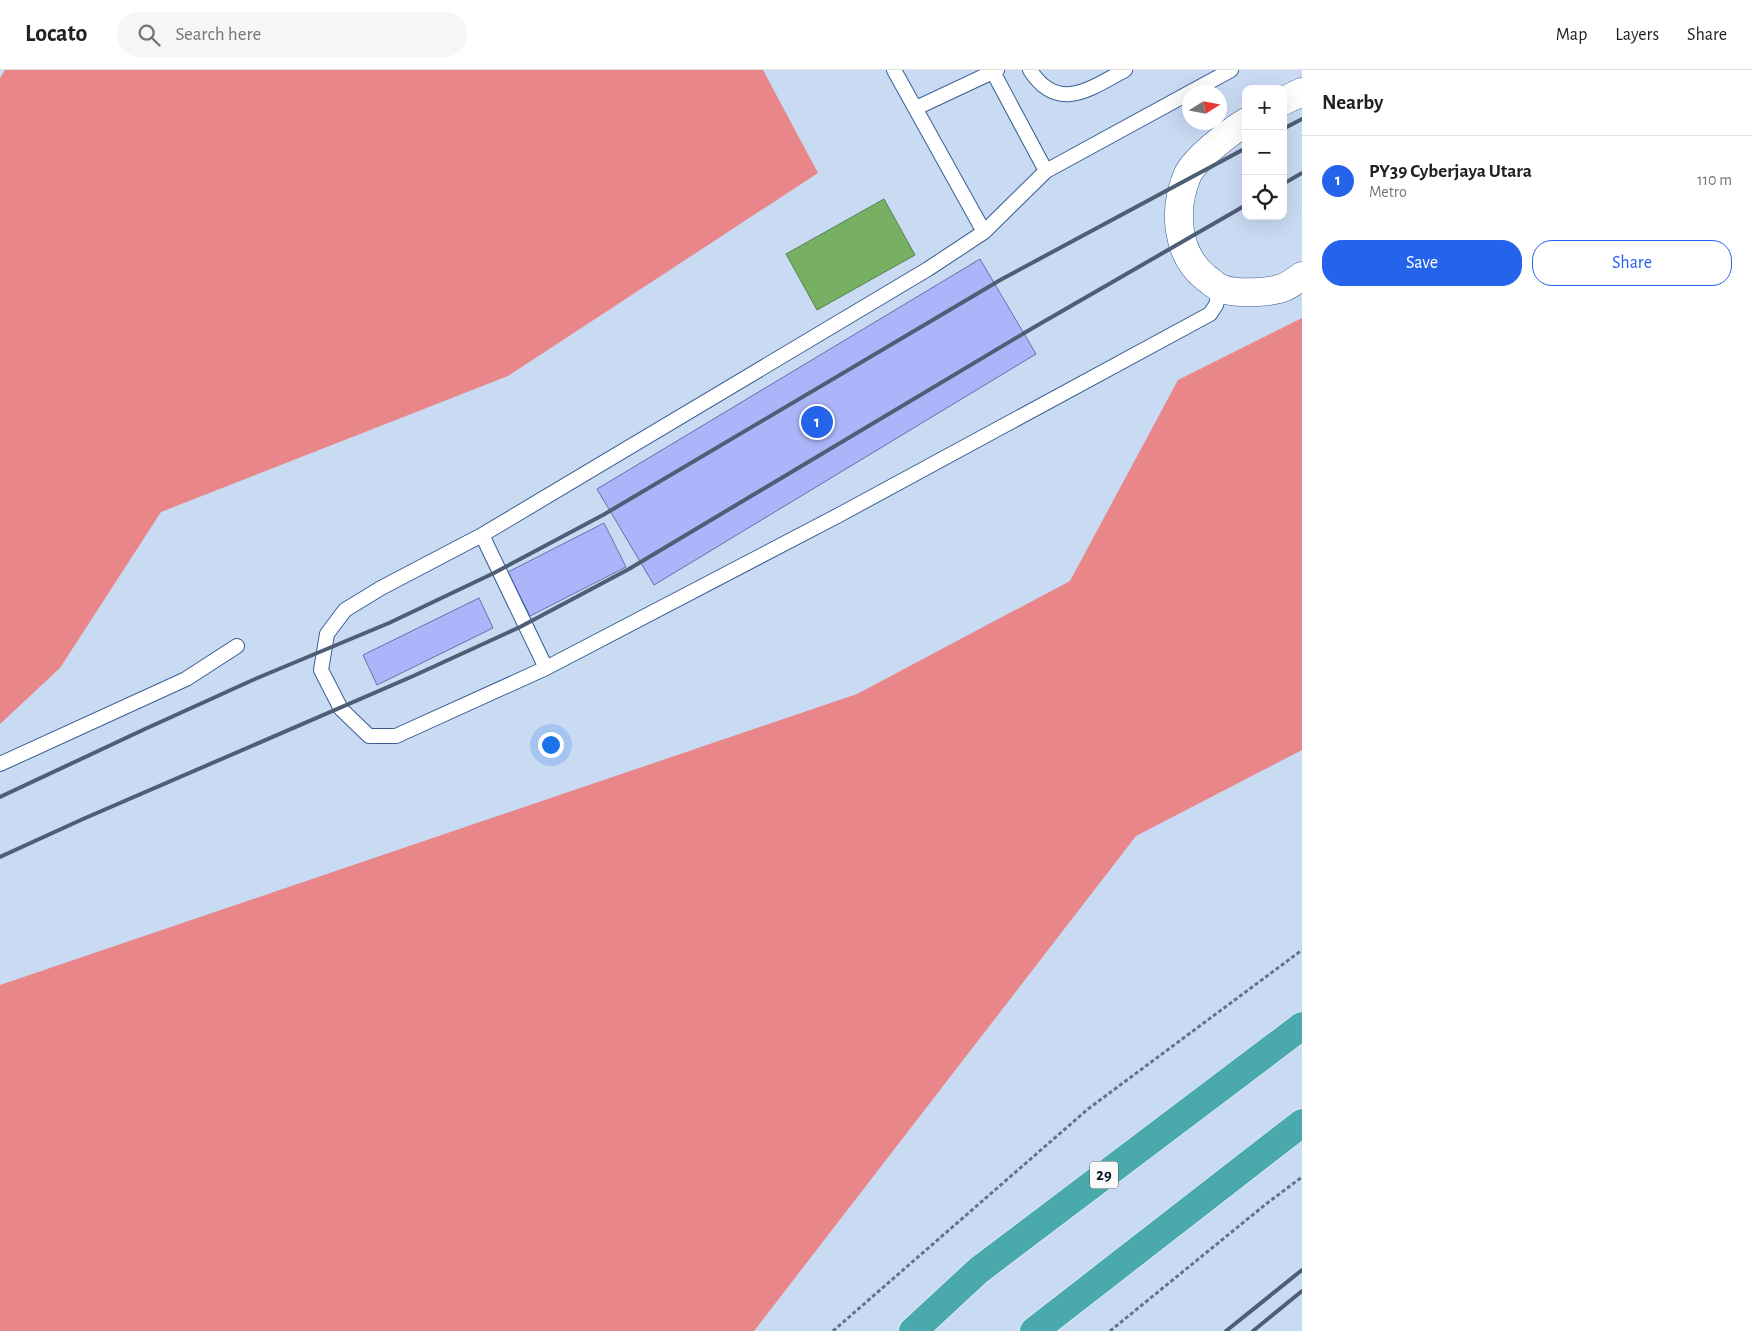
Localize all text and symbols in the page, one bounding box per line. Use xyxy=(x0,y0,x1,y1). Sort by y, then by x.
search box xyxy=(117,12,467,57)
icon: search xyxy=(135,21,163,49)
text: Locato xyxy=(25,22,87,46)
text: Search here xyxy=(175,25,261,44)
text: Map xyxy=(1556,26,1587,44)
text: Layers xyxy=(1615,26,1659,44)
text: Share xyxy=(1687,26,1727,44)
north arrow xyxy=(1182,85,1227,130)
map controls xyxy=(1242,85,1287,220)
button: + xyxy=(1242,85,1287,130)
text: Nearby xyxy=(1322,92,1383,113)
button: − xyxy=(1242,130,1287,175)
text: PY39 Cyberjaya Utara xyxy=(1369,162,1532,181)
text: 1 xyxy=(1335,172,1341,188)
text: 110 m xyxy=(1697,172,1732,188)
button: locate xyxy=(1242,175,1287,220)
text: Metro xyxy=(1369,184,1407,200)
button: Save xyxy=(1322,240,1522,286)
button: Share xyxy=(1532,240,1732,286)
pin: 1 xyxy=(801,403,833,441)
your location xyxy=(538,732,564,758)
road number: 29 xyxy=(1090,1162,1118,1188)

